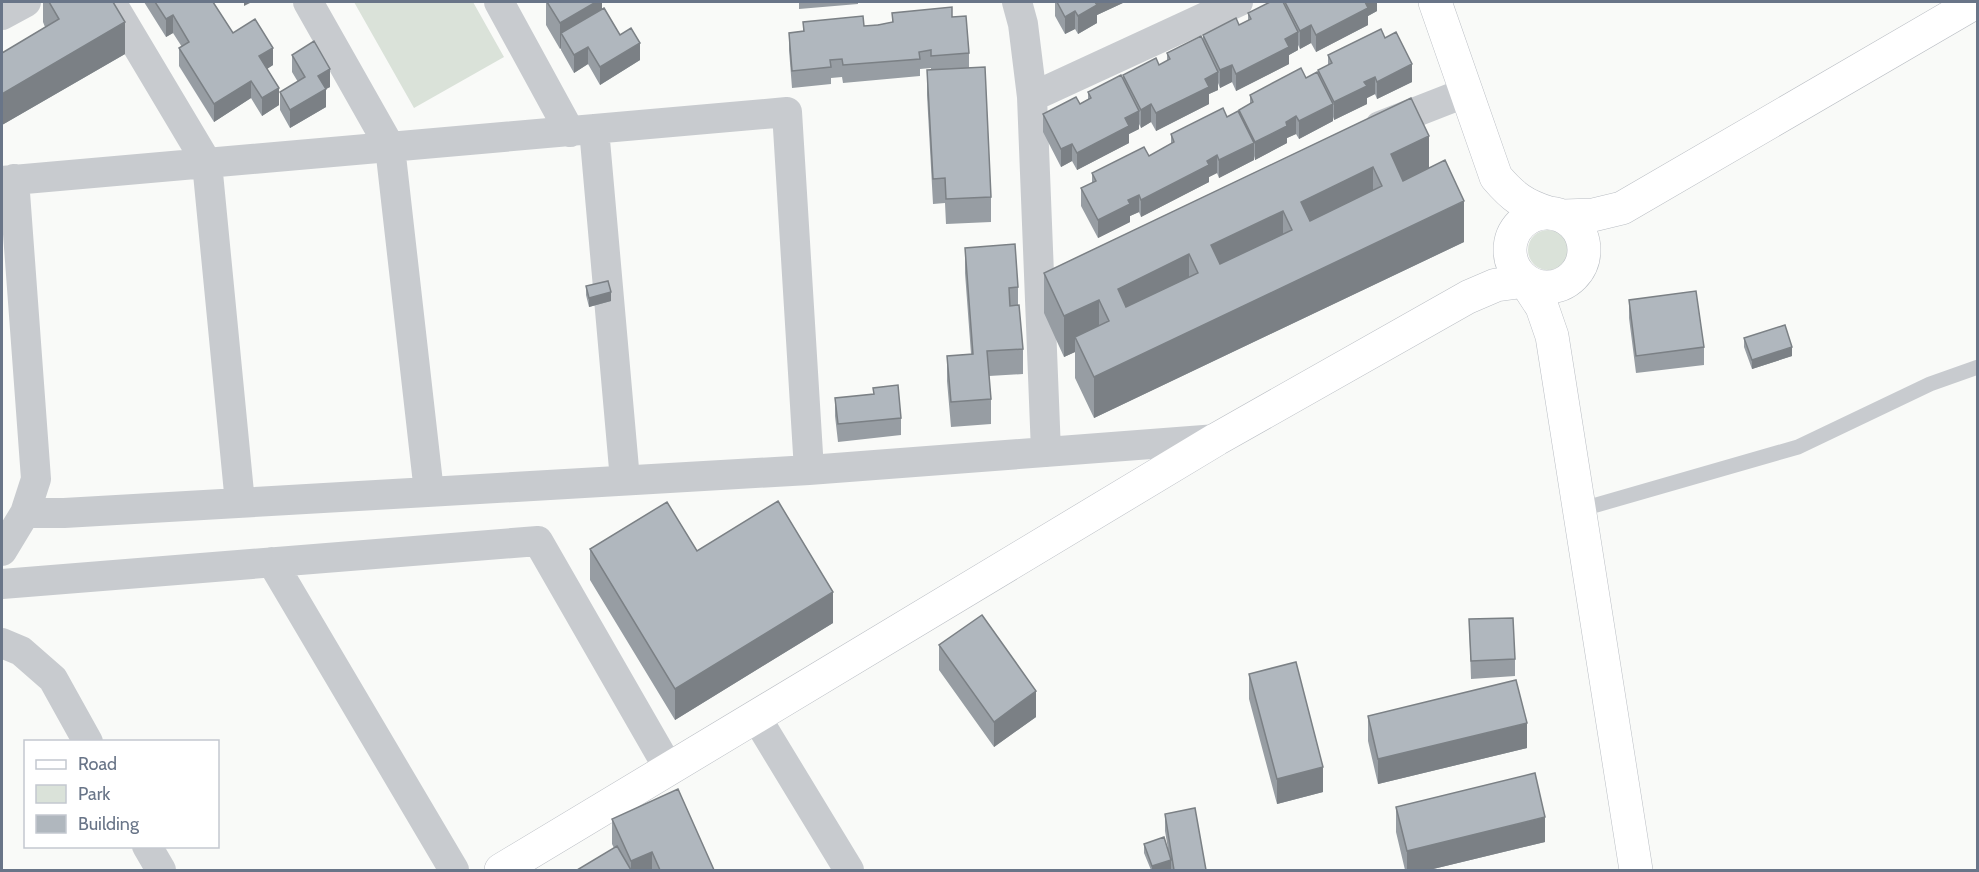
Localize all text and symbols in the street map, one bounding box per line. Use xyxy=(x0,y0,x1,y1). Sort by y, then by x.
legend xyxy=(24,740,219,848)
text: Road xyxy=(78,753,117,775)
text: Park xyxy=(78,783,111,805)
text: Building xyxy=(78,813,140,835)

